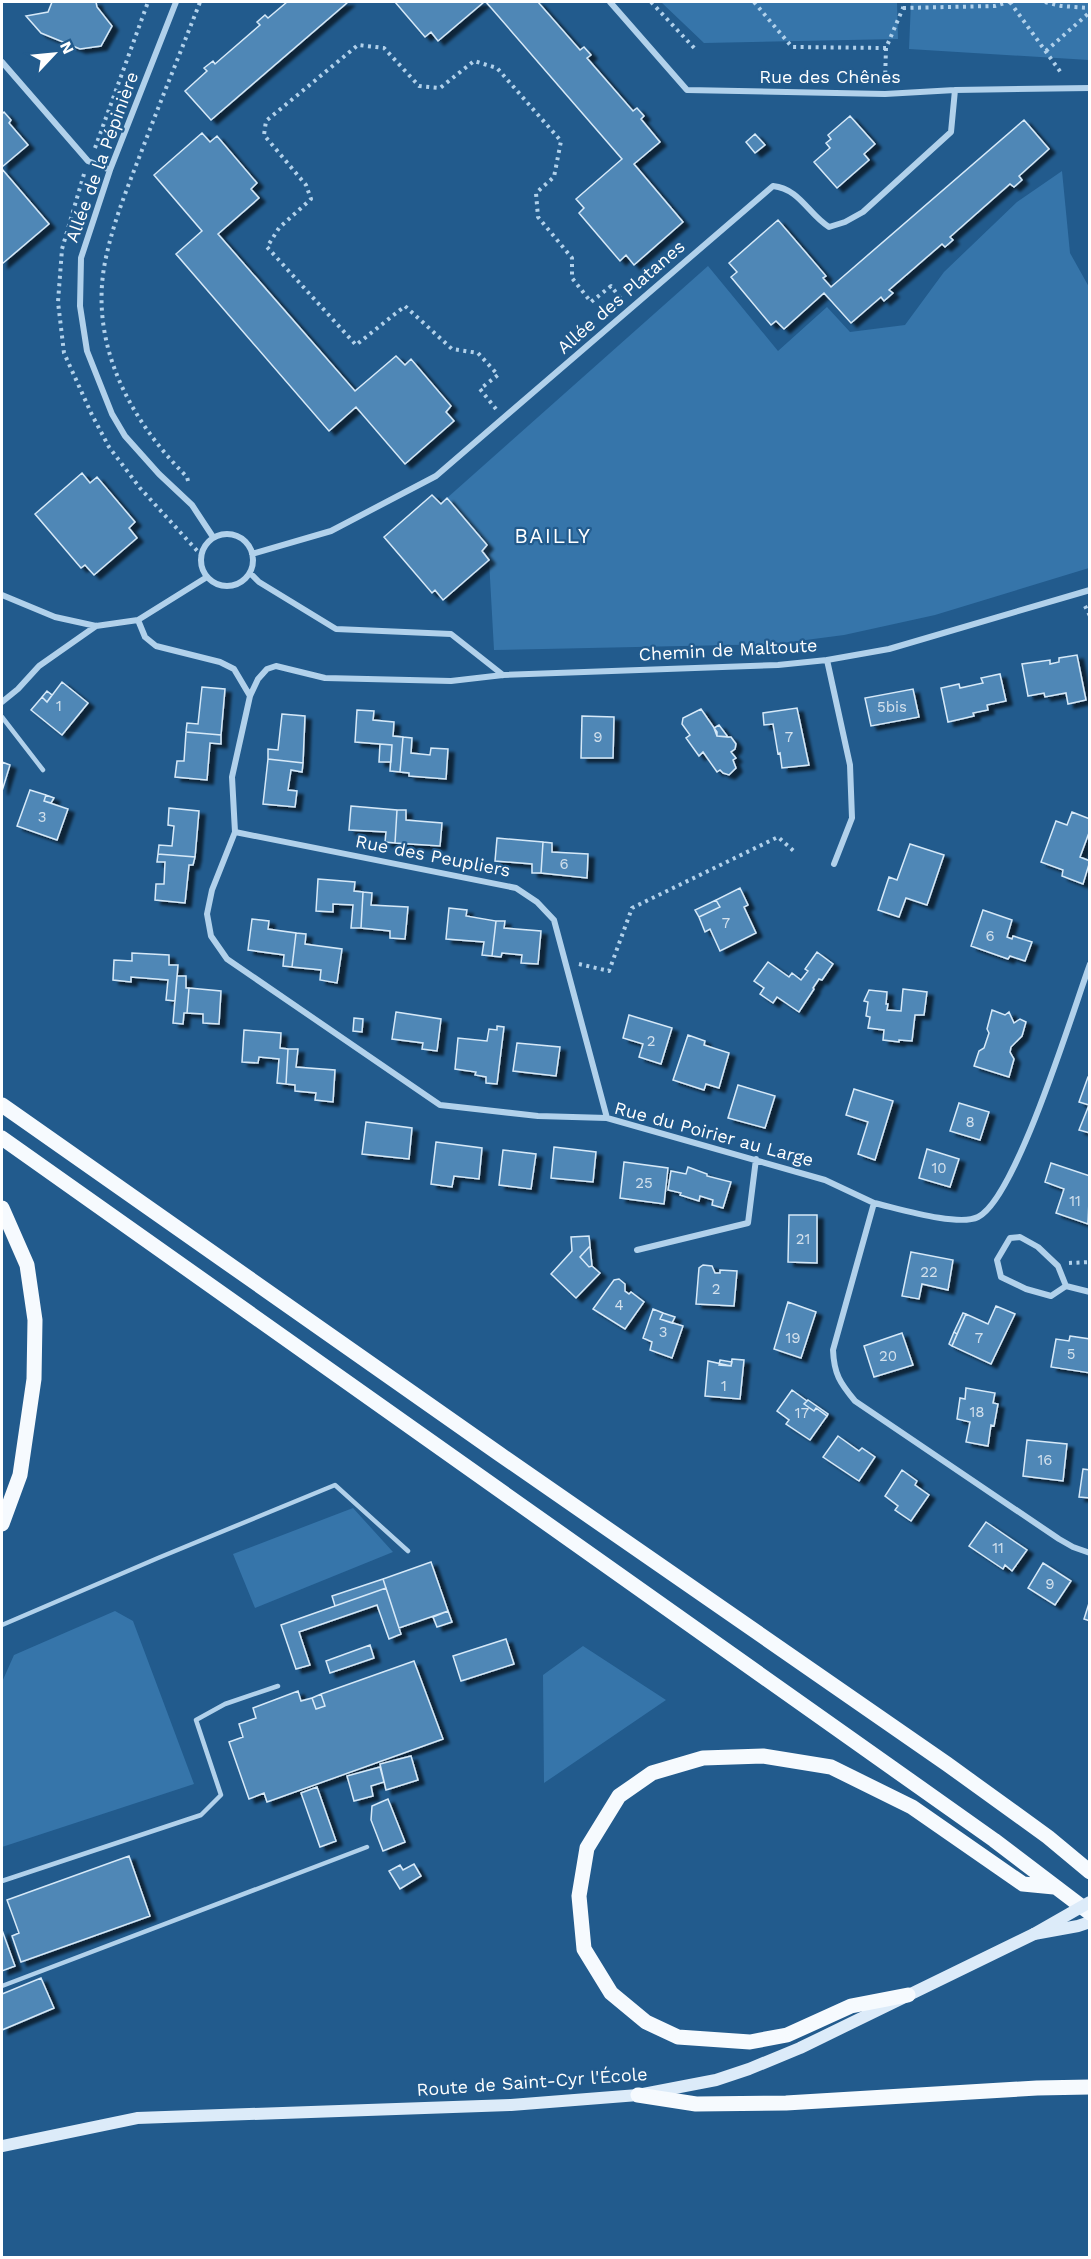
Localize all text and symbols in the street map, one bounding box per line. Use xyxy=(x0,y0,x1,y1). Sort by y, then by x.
north arrow xyxy=(24,24,84,84)
text: N xyxy=(56,38,78,57)
street label: Rue des Chênes xyxy=(759,66,901,87)
street label: Allée de la Pépinière xyxy=(61,69,142,245)
street label: Allée des Platanes xyxy=(553,236,689,358)
district label: BAILLY xyxy=(514,523,592,548)
street label: Chemin de Maltoute xyxy=(638,634,818,665)
house number: 1 xyxy=(56,697,62,715)
house number: 5bis xyxy=(877,698,907,716)
house number: 9 xyxy=(593,728,603,746)
house number: 7 xyxy=(785,728,793,746)
house number: 3 xyxy=(38,808,46,826)
street label: Rue des Peupliers xyxy=(354,830,512,881)
house number: 6 xyxy=(559,855,569,873)
house number: 7 xyxy=(722,914,730,932)
house number: 6 xyxy=(985,927,995,945)
house number: 2 xyxy=(647,1032,655,1050)
street label: Rue du Poirier au Large xyxy=(612,1097,816,1170)
house number: 8 xyxy=(965,1113,975,1131)
house number: 10 xyxy=(931,1159,947,1177)
house number: 25 xyxy=(635,1174,653,1192)
house number: 11 xyxy=(1069,1192,1081,1210)
house number: 21 xyxy=(796,1230,810,1248)
house number: 22 xyxy=(920,1263,938,1281)
house number: 2 xyxy=(712,1280,720,1298)
house number: 4 xyxy=(614,1296,624,1314)
house number: 3 xyxy=(659,1323,667,1341)
house number: 19 xyxy=(785,1329,801,1347)
house number: 7 xyxy=(975,1329,983,1347)
house number: 5 xyxy=(1067,1345,1075,1363)
house number: 20 xyxy=(879,1347,897,1365)
house number: 1 xyxy=(721,1377,727,1395)
house number: 18 xyxy=(969,1403,985,1421)
house number: 17 xyxy=(795,1404,809,1422)
house number: 16 xyxy=(1038,1451,1052,1469)
house number: 11 xyxy=(992,1539,1004,1557)
house number: 9 xyxy=(1045,1575,1055,1593)
street label: Route de Saint-Cyr l'École xyxy=(416,2063,648,2100)

